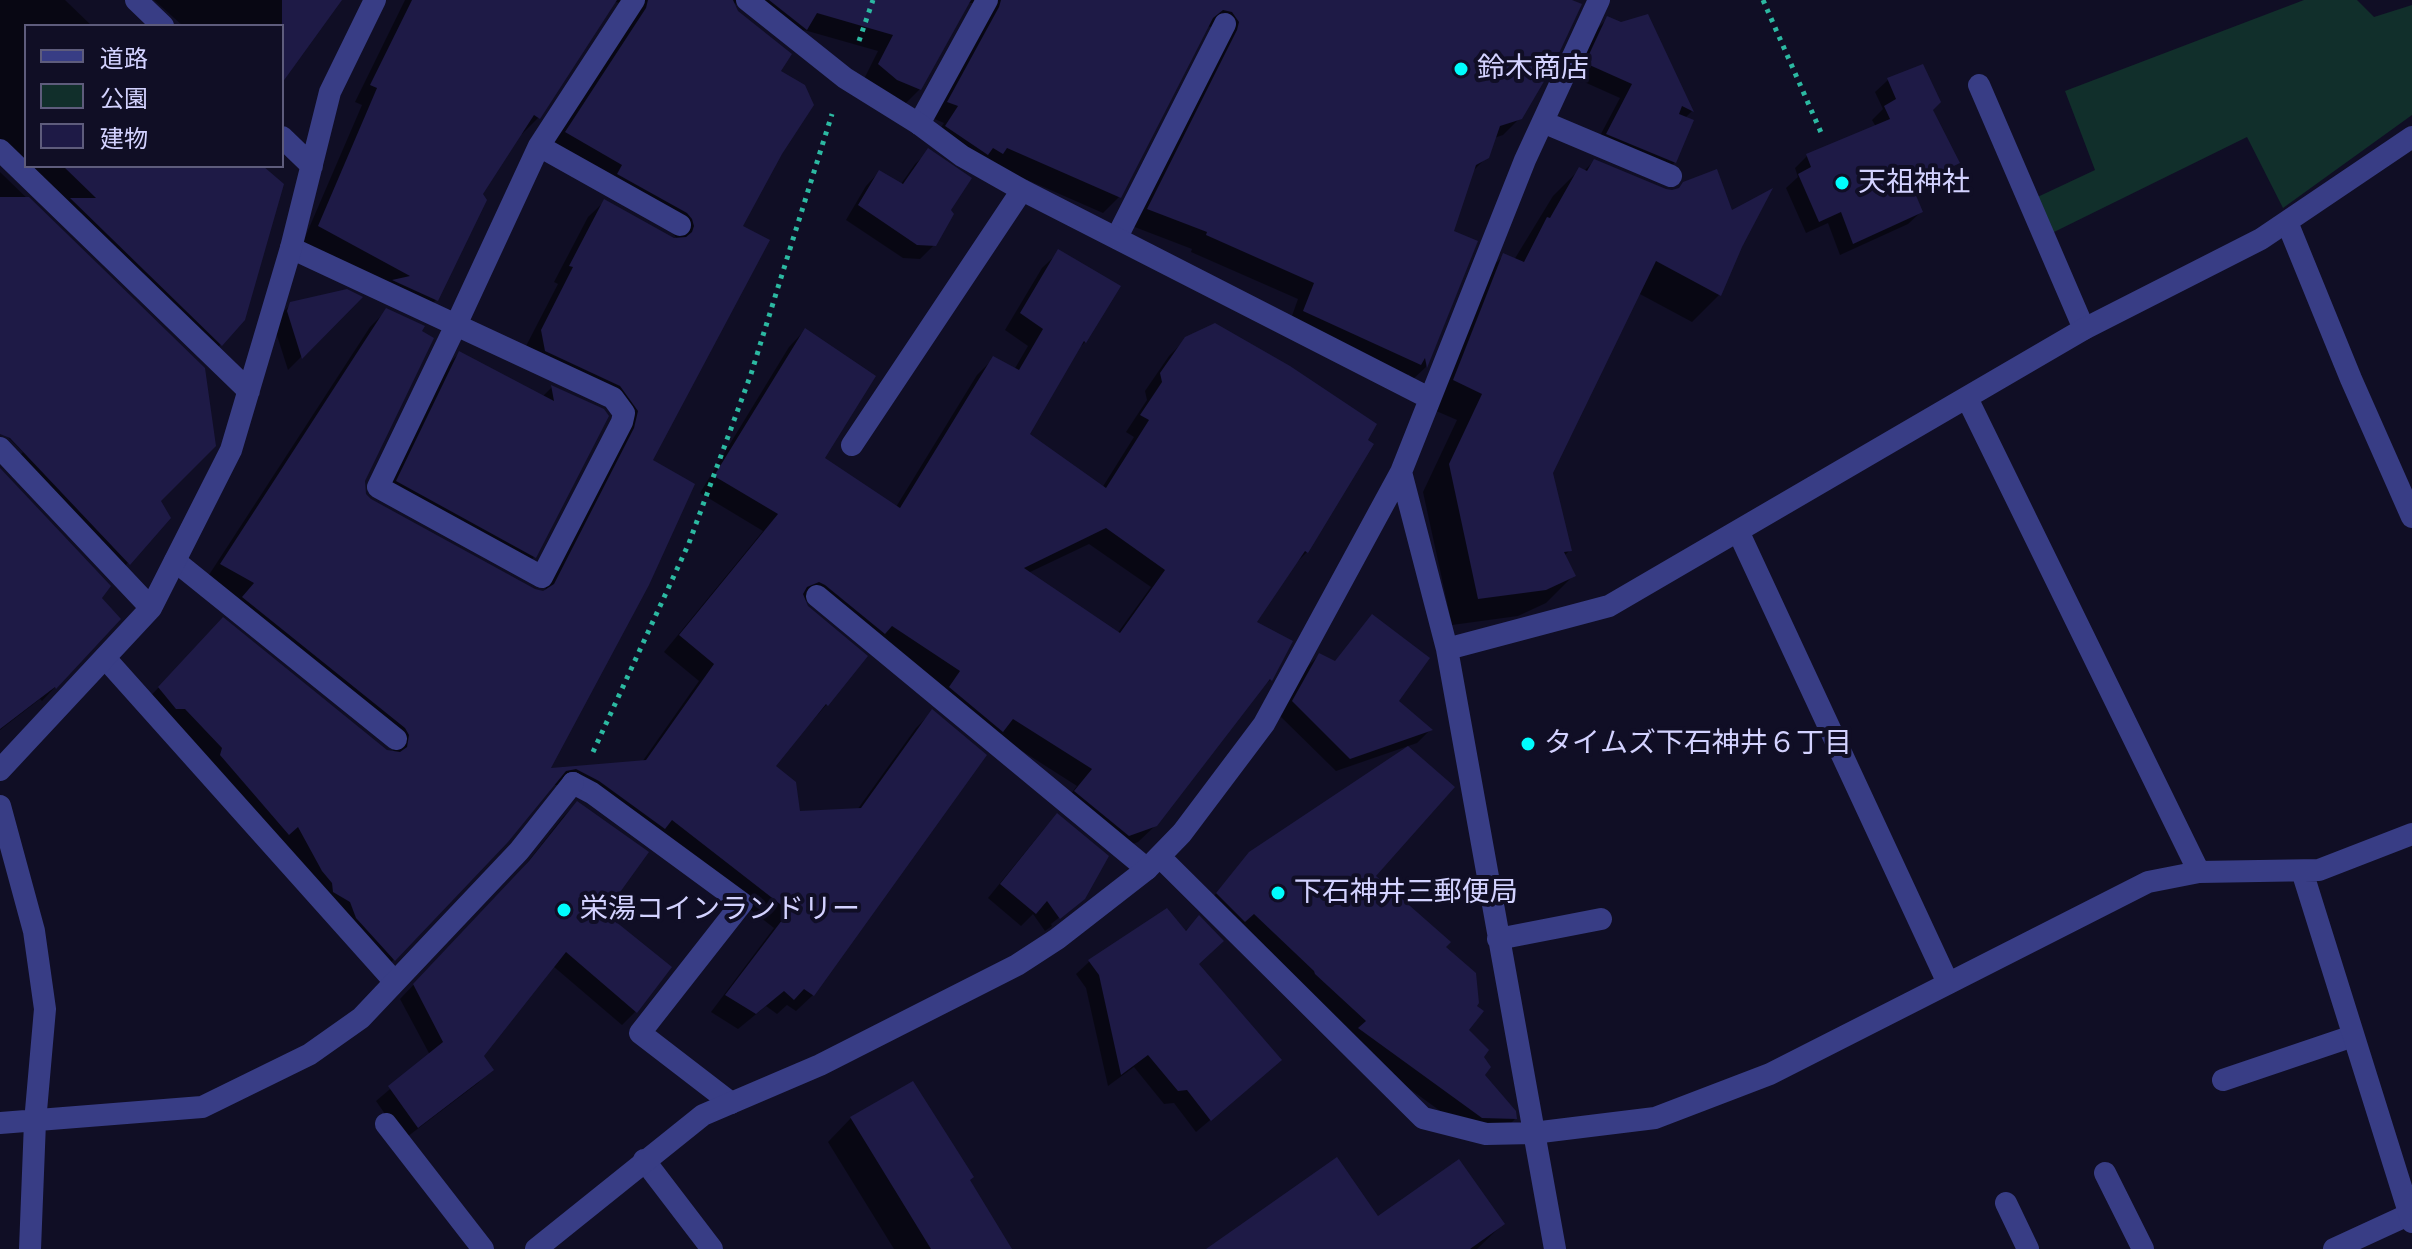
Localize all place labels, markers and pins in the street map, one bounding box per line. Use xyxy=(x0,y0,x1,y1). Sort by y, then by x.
place label: 鈴木商店 xyxy=(1477,52,1589,86)
marker: 鈴木商店 xyxy=(1452,60,1470,78)
place label: 天祖神社 xyxy=(1858,166,1970,200)
marker: 天祖神社 xyxy=(1833,174,1851,192)
place label: タイムズ下石神井６丁目 xyxy=(1544,727,1852,761)
marker: タイムズ下石神井６丁目 xyxy=(1519,735,1537,753)
place label: 下石神井三郵便局 xyxy=(1294,876,1518,910)
marker: 下石神井三郵便局 xyxy=(1269,884,1287,902)
place label: 栄湯コインランドリー xyxy=(580,893,860,927)
marker: 栄湯コインランドリー xyxy=(555,901,573,919)

